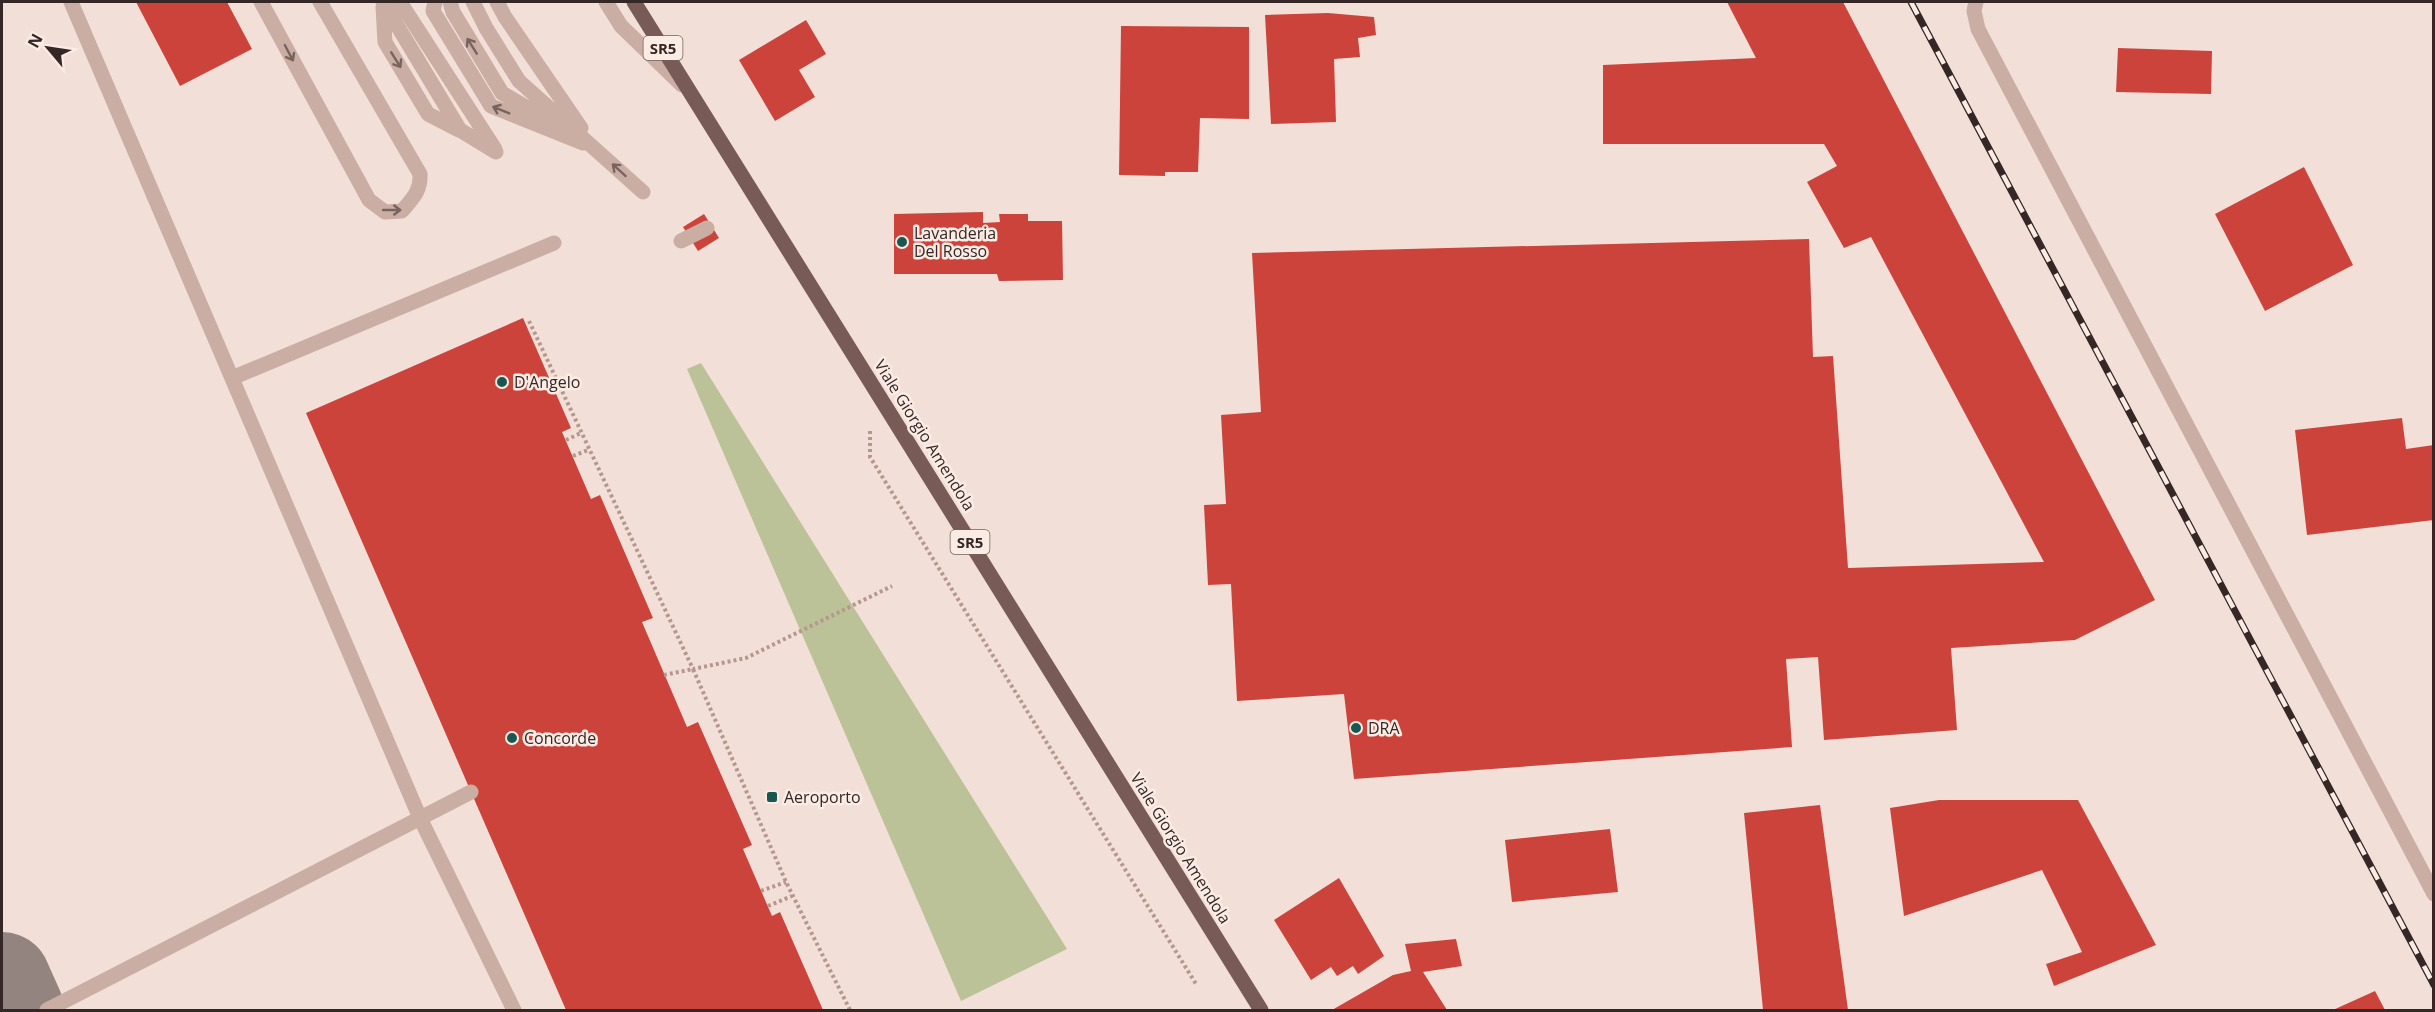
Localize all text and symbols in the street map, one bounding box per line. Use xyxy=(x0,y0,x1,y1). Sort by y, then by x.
north arrow xyxy=(18,18,78,78)
text: N xyxy=(22,30,48,52)
road number: SR5 xyxy=(644,36,682,60)
one-way arrow xyxy=(466,37,479,54)
one-way arrow xyxy=(283,44,295,61)
one-way arrow xyxy=(390,51,402,68)
one-way arrow xyxy=(493,104,511,115)
one-way arrow xyxy=(612,163,627,177)
one-way arrow xyxy=(382,204,401,216)
place label: Lavanderia Del Rosso xyxy=(914,222,996,262)
marker: Lavanderia Del Rosso xyxy=(895,235,909,249)
street label: Viale Giorgio Amendola xyxy=(870,355,980,515)
place label: D'Angelo xyxy=(514,371,580,393)
marker: D'Angelo xyxy=(495,375,509,389)
road number: SR5 xyxy=(950,530,990,554)
place label: DRA xyxy=(1368,717,1400,739)
marker: DRA xyxy=(1349,721,1363,735)
place label: Concorde xyxy=(524,727,596,749)
marker: Concorde xyxy=(505,731,519,745)
street label: Viale Giorgio Amendola xyxy=(1126,768,1236,928)
place label: Aeroporto xyxy=(784,786,861,808)
marker: Aeroporto xyxy=(765,790,779,804)

